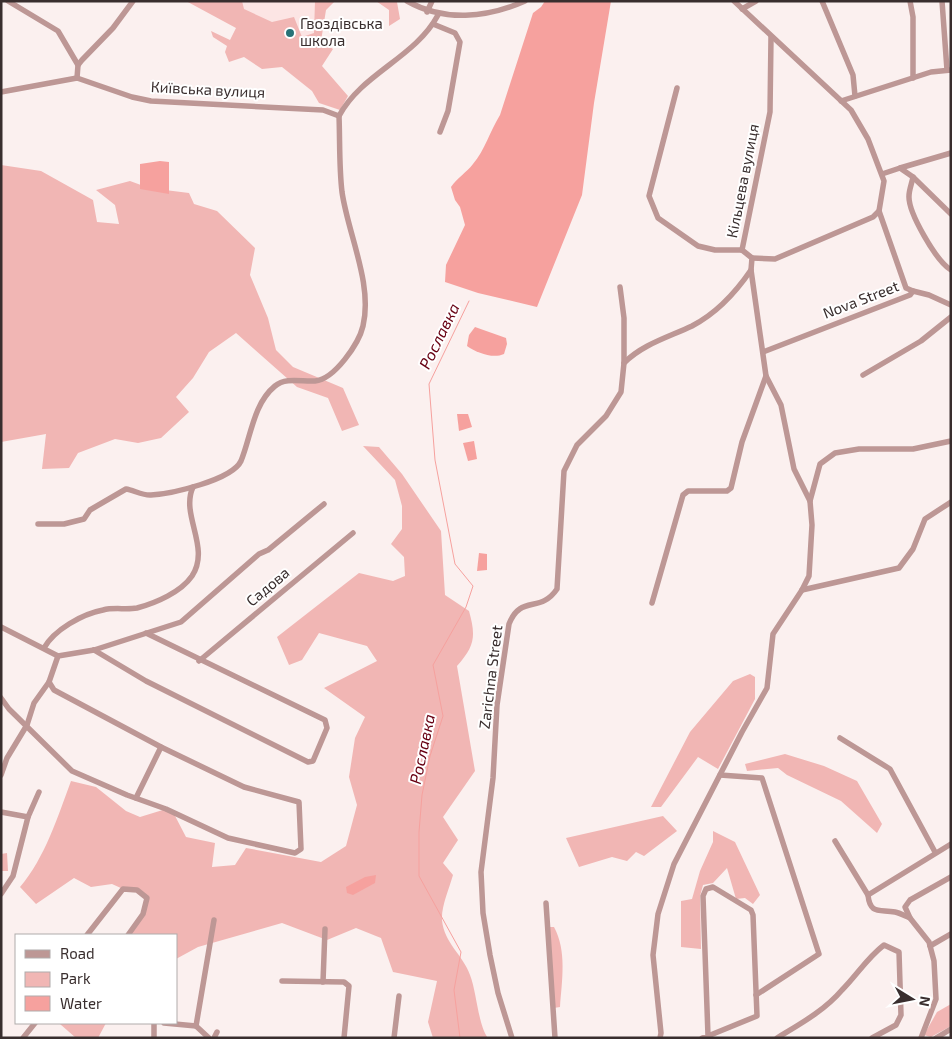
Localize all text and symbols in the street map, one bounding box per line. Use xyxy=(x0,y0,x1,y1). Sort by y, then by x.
place label: Гвоздівська школа xyxy=(300,14,383,49)
marker: Гвоздівська школа xyxy=(284,27,296,39)
street label: Київська вулиця xyxy=(150,77,266,102)
street label: Кільцева вулиця xyxy=(722,122,763,240)
street label: Nova Street xyxy=(820,276,902,322)
water label: Рославка xyxy=(414,300,463,372)
street label: Садова xyxy=(242,563,293,609)
street label: Zarichna Street xyxy=(475,624,505,730)
water label: Рославка xyxy=(405,712,438,786)
legend xyxy=(15,934,178,1024)
text: Road xyxy=(60,944,95,962)
text: Park xyxy=(60,969,91,987)
north arrow xyxy=(887,974,937,1024)
text: Water xyxy=(60,994,102,1012)
text: N xyxy=(916,995,935,1008)

